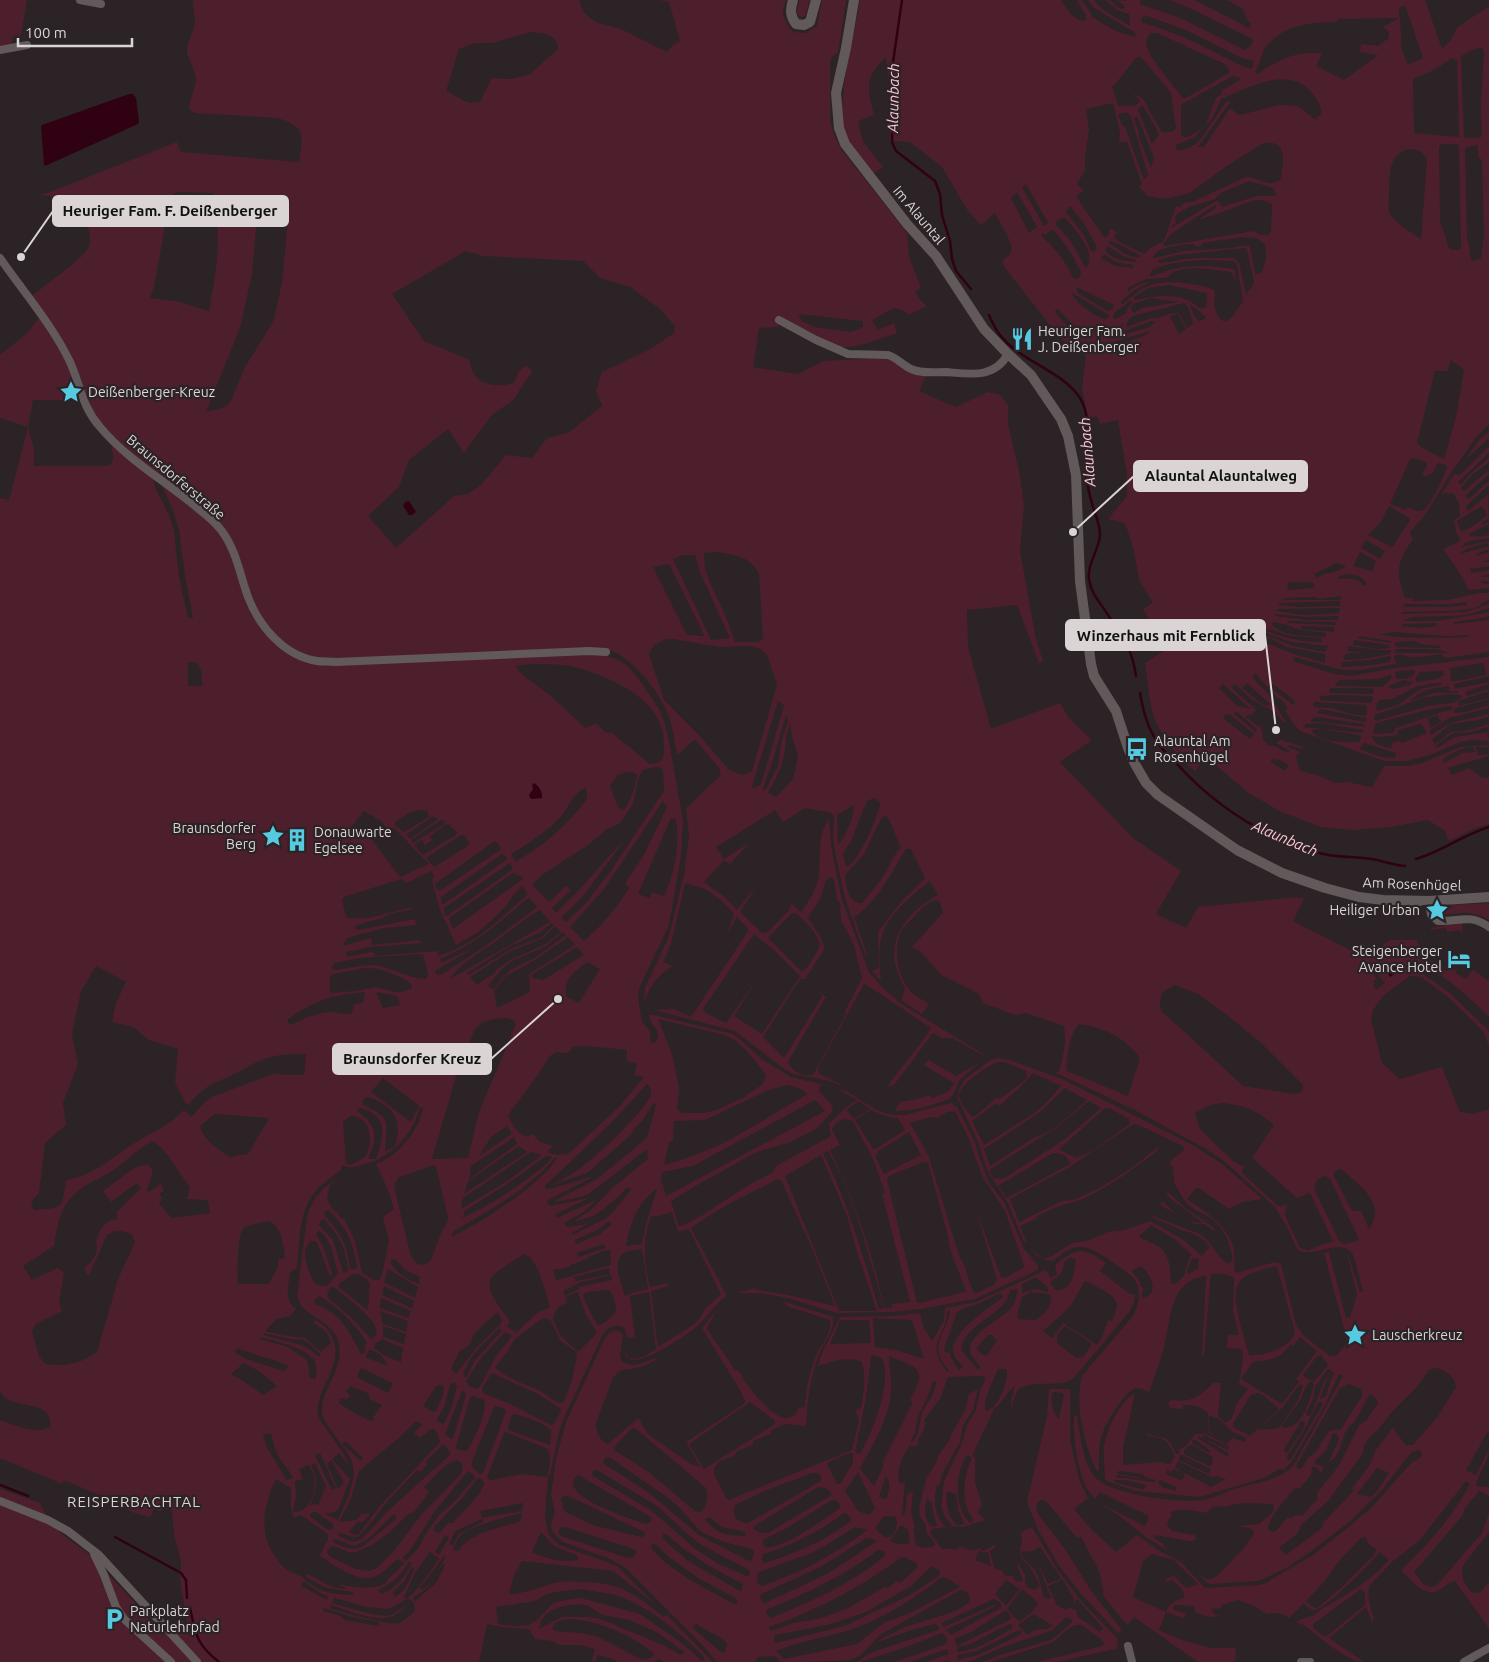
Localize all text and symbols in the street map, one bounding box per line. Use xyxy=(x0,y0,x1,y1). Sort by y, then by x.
scale bar xyxy=(18,15,131,47)
text: 100 m xyxy=(25,24,67,41)
water label: Alaunbach xyxy=(884,63,902,134)
street label: Im Alauntal xyxy=(890,183,948,248)
callout: Heuriger Fam. F. Deißenberger xyxy=(53,196,288,226)
text: Heuriger Fam. F. Deißenberger xyxy=(62,202,278,219)
place label: Heuriger Fam. J. Deißenberger xyxy=(1038,323,1140,355)
restaurant icon: Heuriger Fam. J. Deißenberger xyxy=(1009,326,1035,352)
place icon: Deißenberger-Kreuz xyxy=(58,379,84,405)
place label: Deißenberger-Kreuz xyxy=(88,384,215,400)
water label: Alaunbach xyxy=(1075,417,1099,488)
street label: Braunsdorferstraße xyxy=(123,431,229,523)
callout: Alauntal Alauntalweg xyxy=(1134,461,1307,491)
text: Alauntal Alauntalweg xyxy=(1145,467,1297,484)
callout: Winzerhaus mit Fernblick xyxy=(1066,620,1265,650)
text: Winzerhaus mit Fernblick xyxy=(1077,627,1256,644)
place label: Alauntal Am Rosenhügel xyxy=(1154,733,1231,765)
bus stop icon: Alauntal Am Rosenhügel xyxy=(1124,736,1150,762)
water label: Alaunbach xyxy=(1249,816,1320,859)
place label: Braunsdorfer Berg xyxy=(173,820,257,852)
place icon: Braunsdorfer Berg xyxy=(260,823,286,849)
place label: Donauwarte Egelsee xyxy=(314,824,392,856)
building icon: Donauwarte Egelsee xyxy=(284,827,310,853)
street label: Am Rosenhügel xyxy=(1362,874,1462,894)
place icon: Heiliger Urban xyxy=(1424,897,1450,923)
place label: Heiliger Urban xyxy=(1330,902,1420,918)
place label: Steigenberger Avance Hotel xyxy=(1352,943,1443,975)
hotel icon: Steigenberger Avance Hotel xyxy=(1446,946,1472,972)
callout: Braunsdorfer Kreuz xyxy=(333,1044,491,1074)
text: Braunsdorfer Kreuz xyxy=(343,1050,481,1067)
place icon: Lauscherkreuz xyxy=(1342,1322,1368,1348)
place label: Lauscherkreuz xyxy=(1372,1327,1462,1343)
district label: REISPERBACHTAL xyxy=(67,1493,201,1510)
place label: Parkplatz Naturlehrpfad xyxy=(130,1603,220,1635)
parking icon: Parkplatz Naturlehrpfad xyxy=(101,1606,127,1632)

